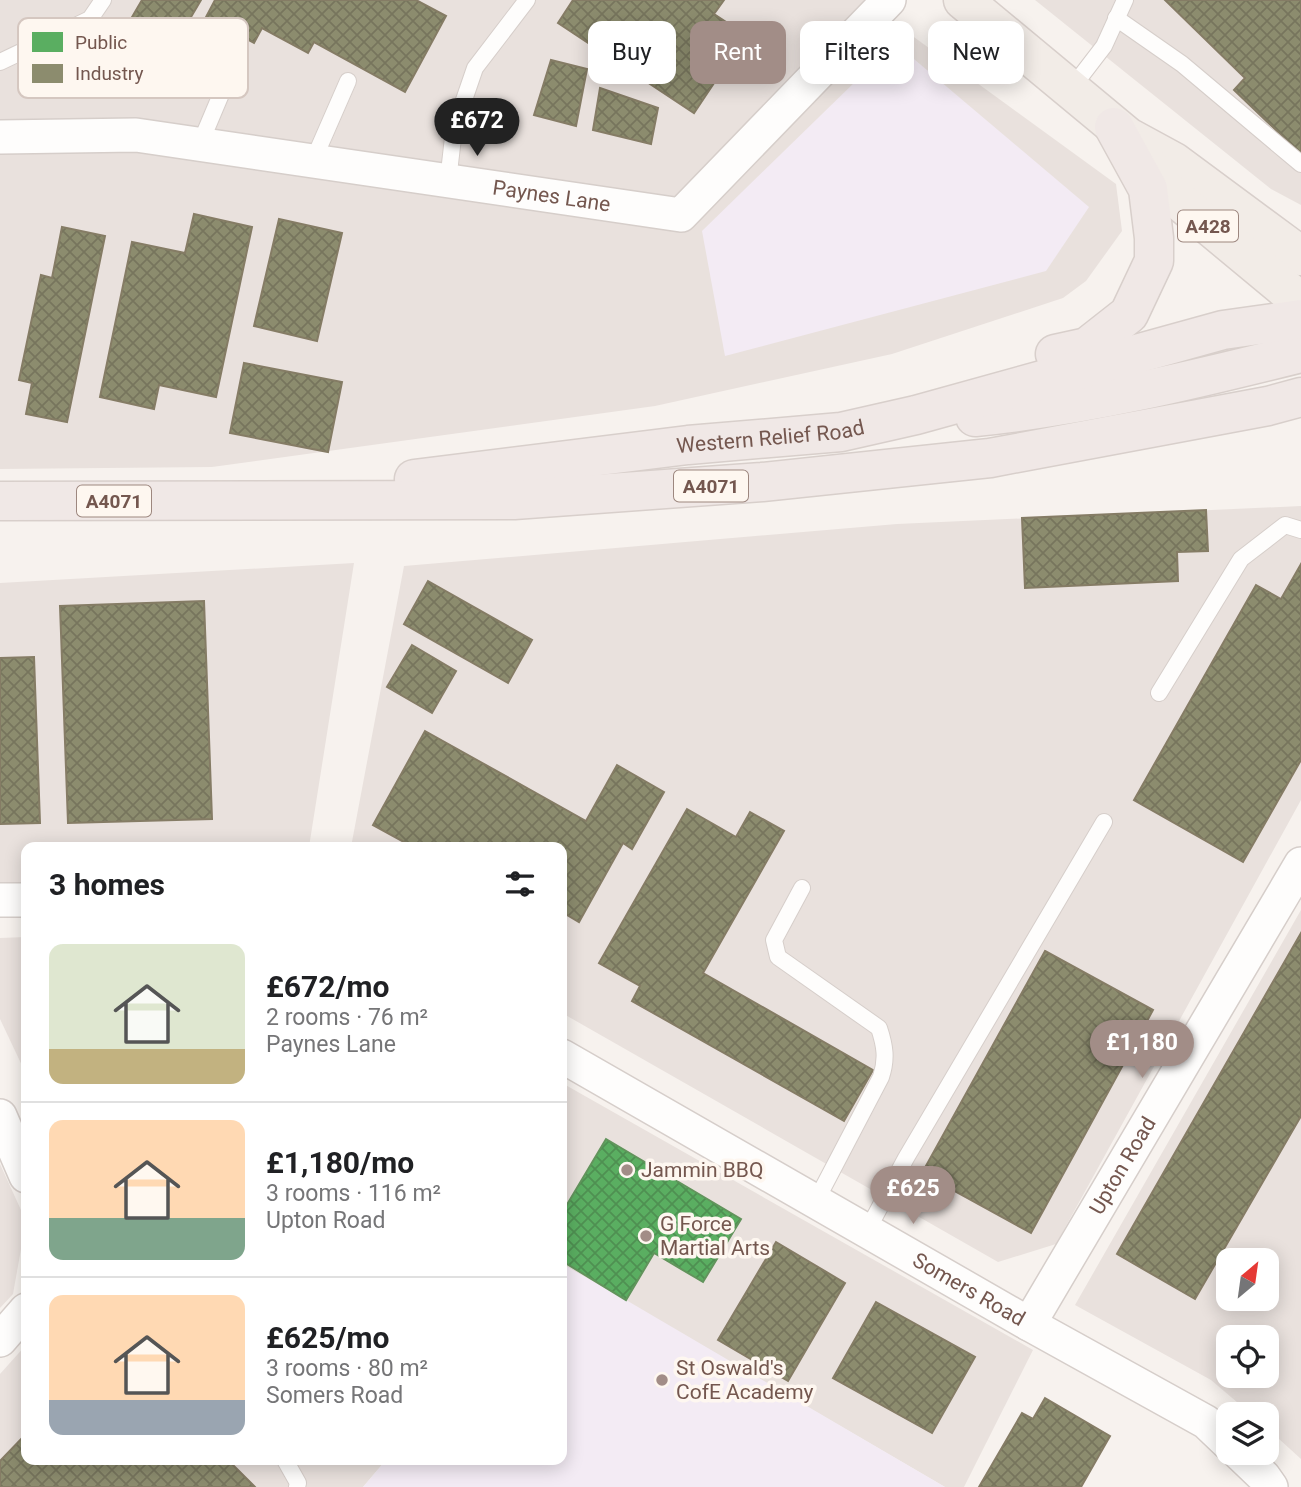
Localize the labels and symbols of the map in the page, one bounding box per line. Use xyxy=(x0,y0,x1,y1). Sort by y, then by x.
legend xyxy=(18,18,248,98)
text: Public xyxy=(75,31,127,54)
text: Industry xyxy=(75,62,143,85)
pin: £672 xyxy=(436,99,518,158)
street label: Paynes Lane xyxy=(491,176,612,216)
road number: A428 xyxy=(1178,210,1238,242)
street label: Western Relief Road xyxy=(675,415,867,458)
road number: A4071 xyxy=(674,471,748,502)
road number: A4071 xyxy=(77,486,151,516)
pin: £1,180 xyxy=(1085,1020,1199,1080)
street label: Upton Road xyxy=(1085,1113,1161,1219)
place label: Jammin BBQ xyxy=(641,1158,763,1182)
marker: Jammin BBQ xyxy=(619,1162,635,1178)
pin: £625 xyxy=(872,1166,954,1226)
place label: G Force Martial Arts xyxy=(660,1212,770,1260)
marker: G Force Martial Arts xyxy=(638,1228,654,1244)
street label: Somers Road xyxy=(908,1248,1029,1331)
north arrow xyxy=(1216,1248,1279,1311)
place label: St Oswald's CofE Academy xyxy=(676,1356,814,1404)
marker: St Oswald's CofE Academy xyxy=(654,1372,670,1388)

